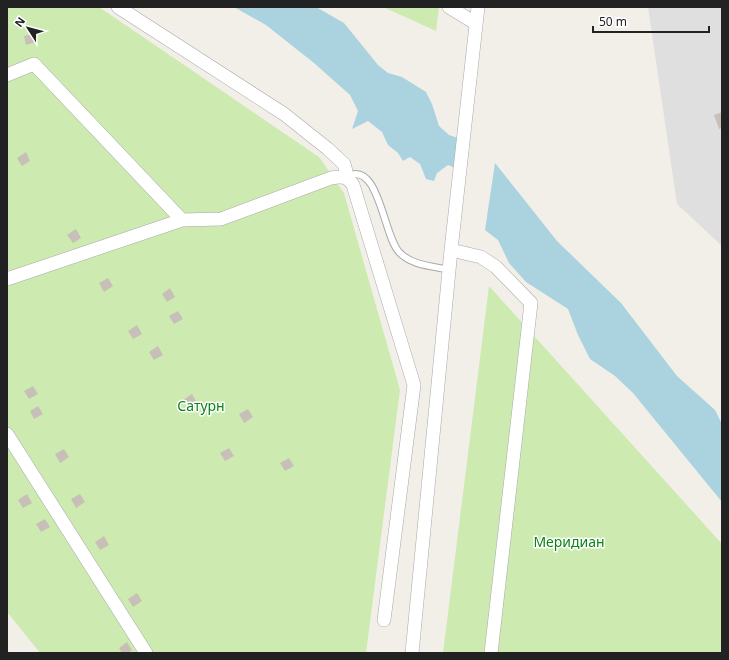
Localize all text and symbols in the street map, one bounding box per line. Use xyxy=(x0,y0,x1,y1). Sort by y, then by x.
north arrow xyxy=(8,8,48,48)
scale bar xyxy=(593,8,709,34)
text: 50 m xyxy=(599,13,627,30)
text: N xyxy=(11,14,28,30)
park label: Сатурн xyxy=(177,396,225,415)
park label: Меридиан xyxy=(533,532,605,551)

